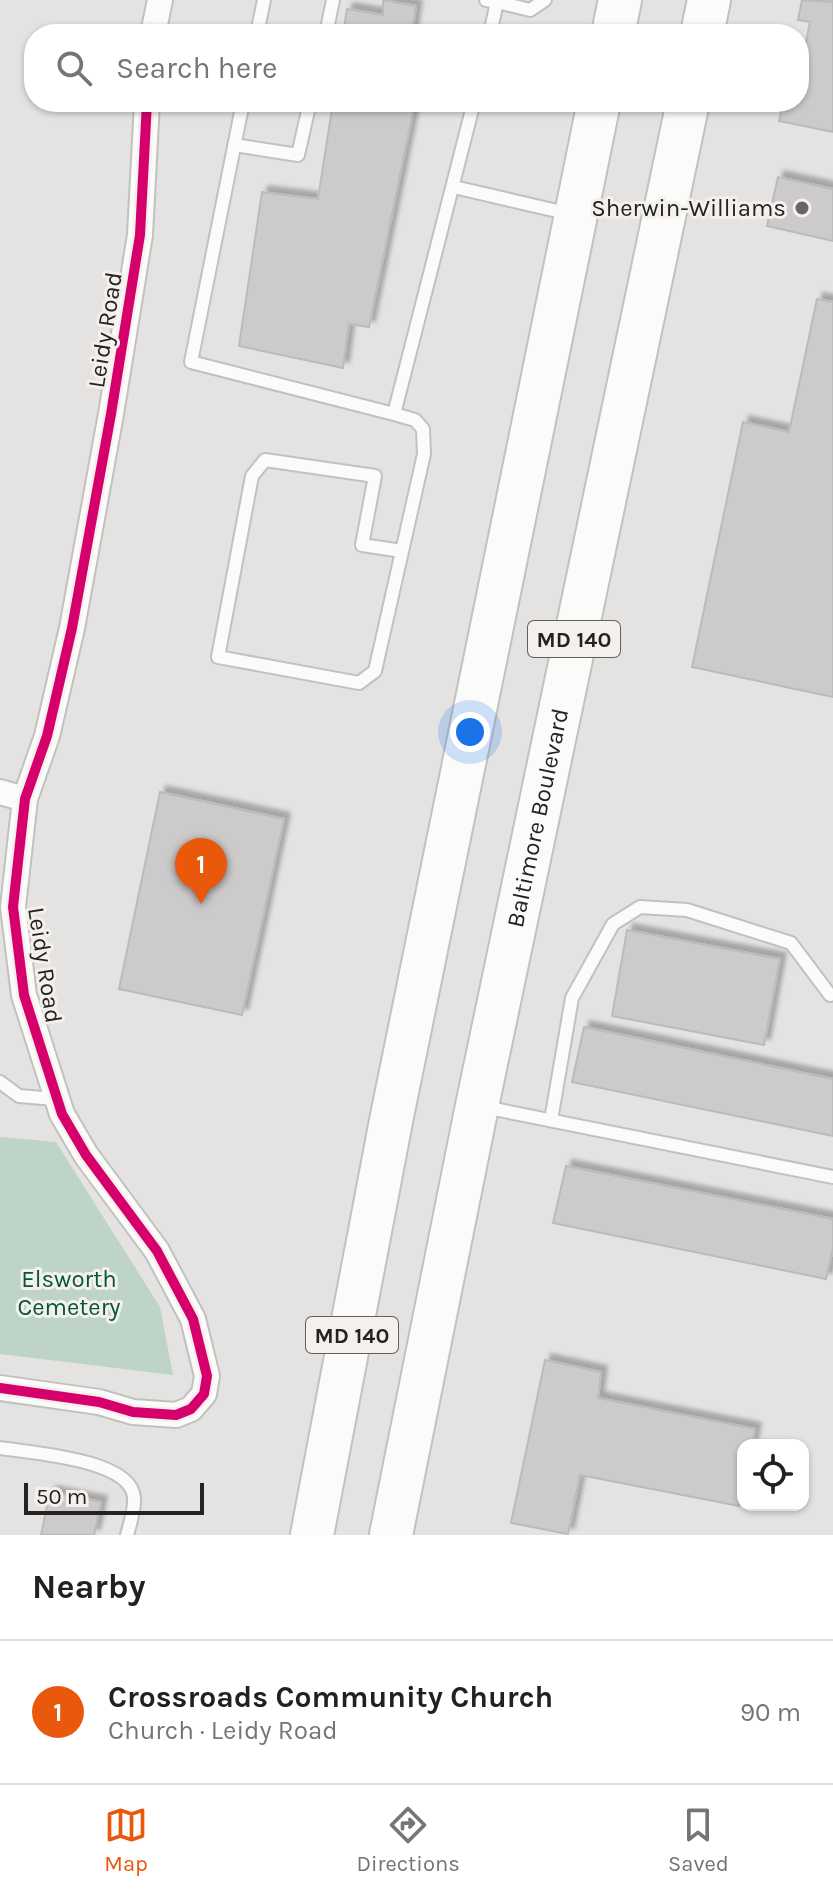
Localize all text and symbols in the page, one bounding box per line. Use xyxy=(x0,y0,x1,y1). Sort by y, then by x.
search box xyxy=(24,24,809,112)
icon: search xyxy=(52,46,96,90)
text: Search here xyxy=(116,50,277,86)
place label: Sherwin-Williams xyxy=(591,194,786,222)
marker: Sherwin-Williams xyxy=(793,199,811,217)
street label: Leidy Road xyxy=(82,270,128,390)
road number: MD 140 xyxy=(528,621,620,657)
street label: Baltimore Boulevard xyxy=(501,706,574,930)
your location xyxy=(450,712,490,752)
pin: 1 xyxy=(175,838,227,904)
street label: Leidy Road xyxy=(22,905,68,1025)
park label: Elsworth Cemetery xyxy=(17,1265,121,1321)
road number: MD 140 xyxy=(306,1317,398,1353)
map controls xyxy=(737,1439,809,1511)
button: locate xyxy=(737,1439,809,1511)
scale bar xyxy=(24,1479,204,1515)
text: 50 m xyxy=(36,1484,87,1510)
text: Nearby xyxy=(32,1567,146,1607)
text: Crossroads Community Church xyxy=(108,1679,553,1715)
text: 1 xyxy=(53,1697,63,1728)
text: 90 m xyxy=(740,1697,801,1728)
text: Church · Leidy Road xyxy=(108,1715,338,1746)
tab: Map xyxy=(104,1803,148,1877)
tab: Directions xyxy=(356,1803,460,1877)
tab: Saved xyxy=(668,1803,729,1877)

